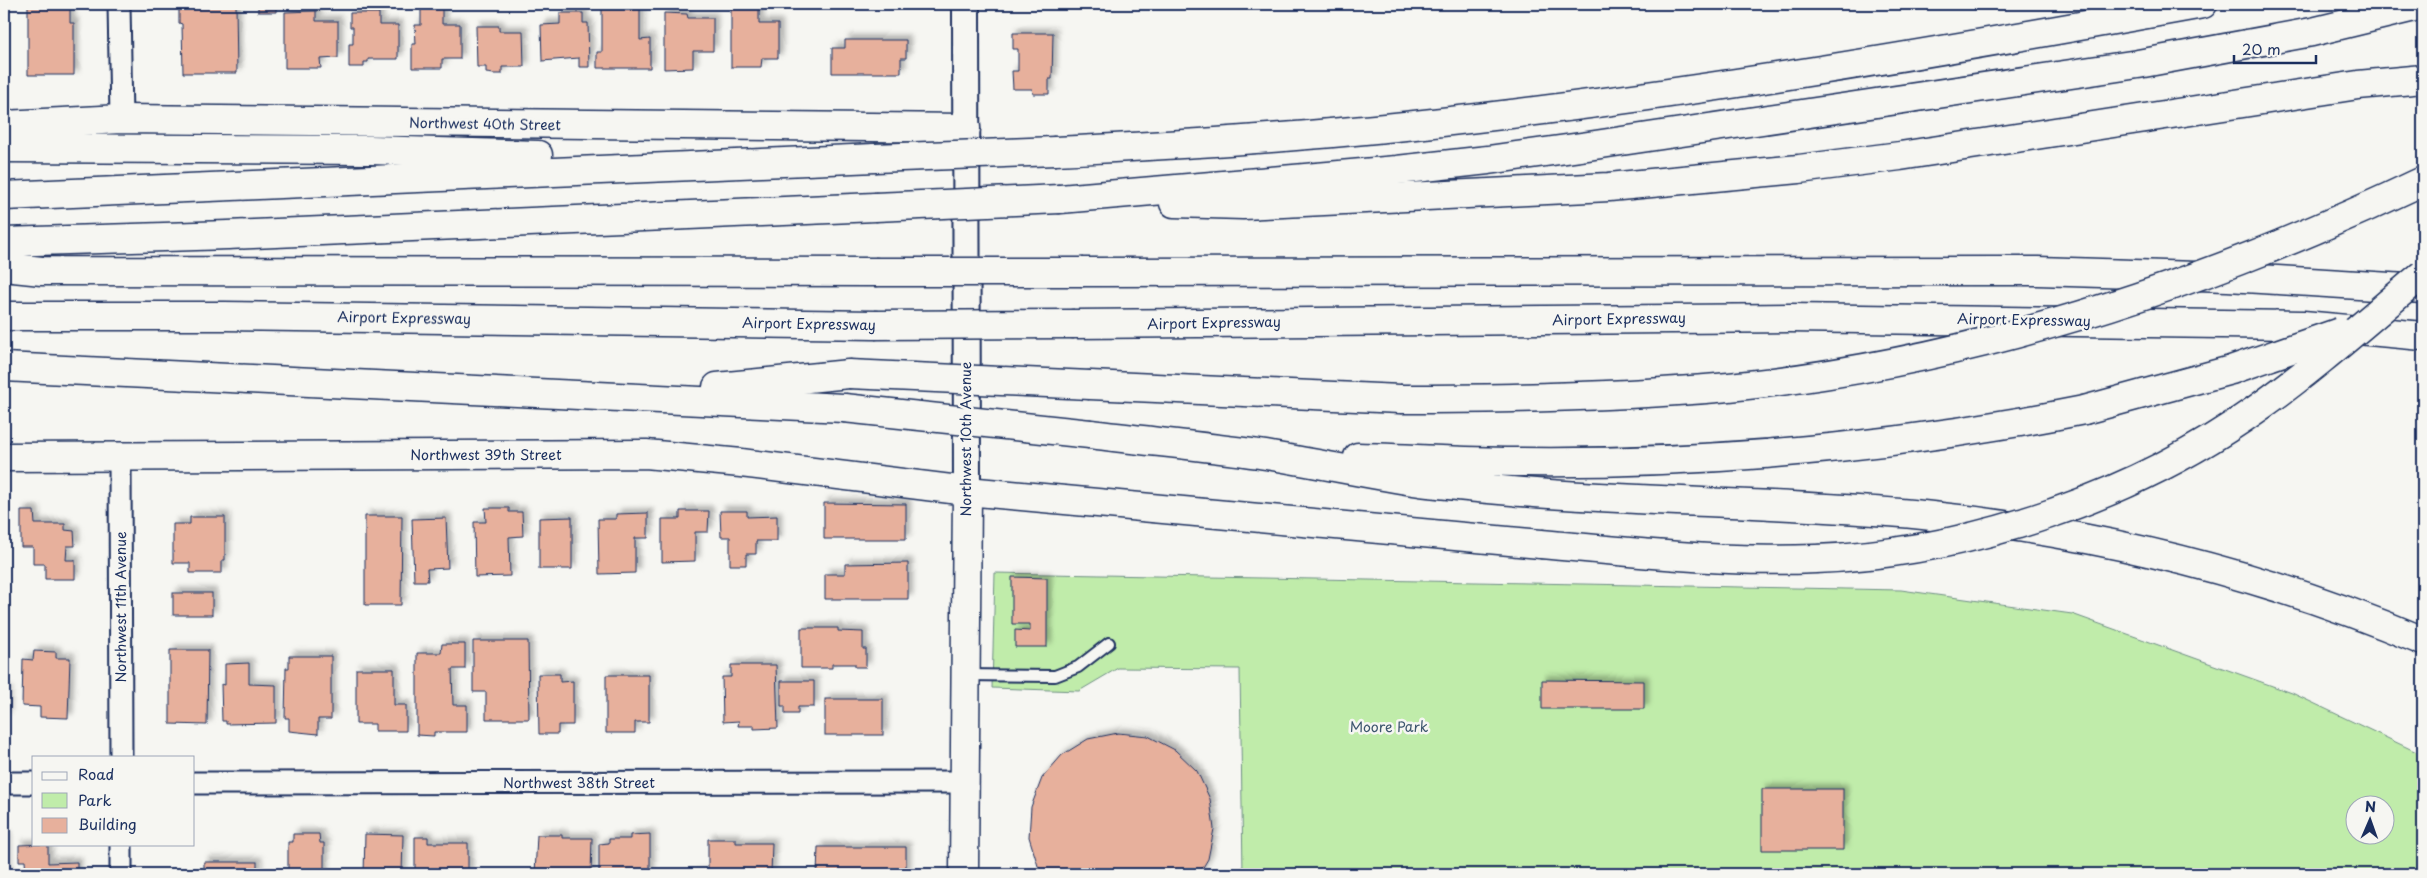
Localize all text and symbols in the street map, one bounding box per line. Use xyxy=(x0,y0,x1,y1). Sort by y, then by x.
scale bar xyxy=(2234,32,2317,64)
text: 20 m xyxy=(2242,37,2281,60)
street label: Northwest 40th Street xyxy=(409,112,561,135)
street label: Airport Expressway xyxy=(337,306,471,329)
street label: Airport Expressway xyxy=(1552,307,1686,330)
street label: Airport Expressway xyxy=(1957,308,2091,331)
street label: Airport Expressway xyxy=(1147,311,1281,334)
street label: Airport Expressway xyxy=(742,312,876,335)
street label: Northwest 10th Avenue xyxy=(955,361,976,516)
street label: Northwest 39th Street xyxy=(410,444,562,465)
street label: Northwest 11th Avenue xyxy=(110,531,131,683)
park label: Moore Park xyxy=(1350,716,1429,737)
legend xyxy=(32,756,195,846)
text: Road xyxy=(78,762,114,785)
street label: Northwest 38th Street xyxy=(503,772,655,793)
text: Park xyxy=(78,788,112,811)
north arrow xyxy=(2344,796,2394,846)
text: N xyxy=(2365,796,2376,817)
text: Building xyxy=(78,812,137,835)

